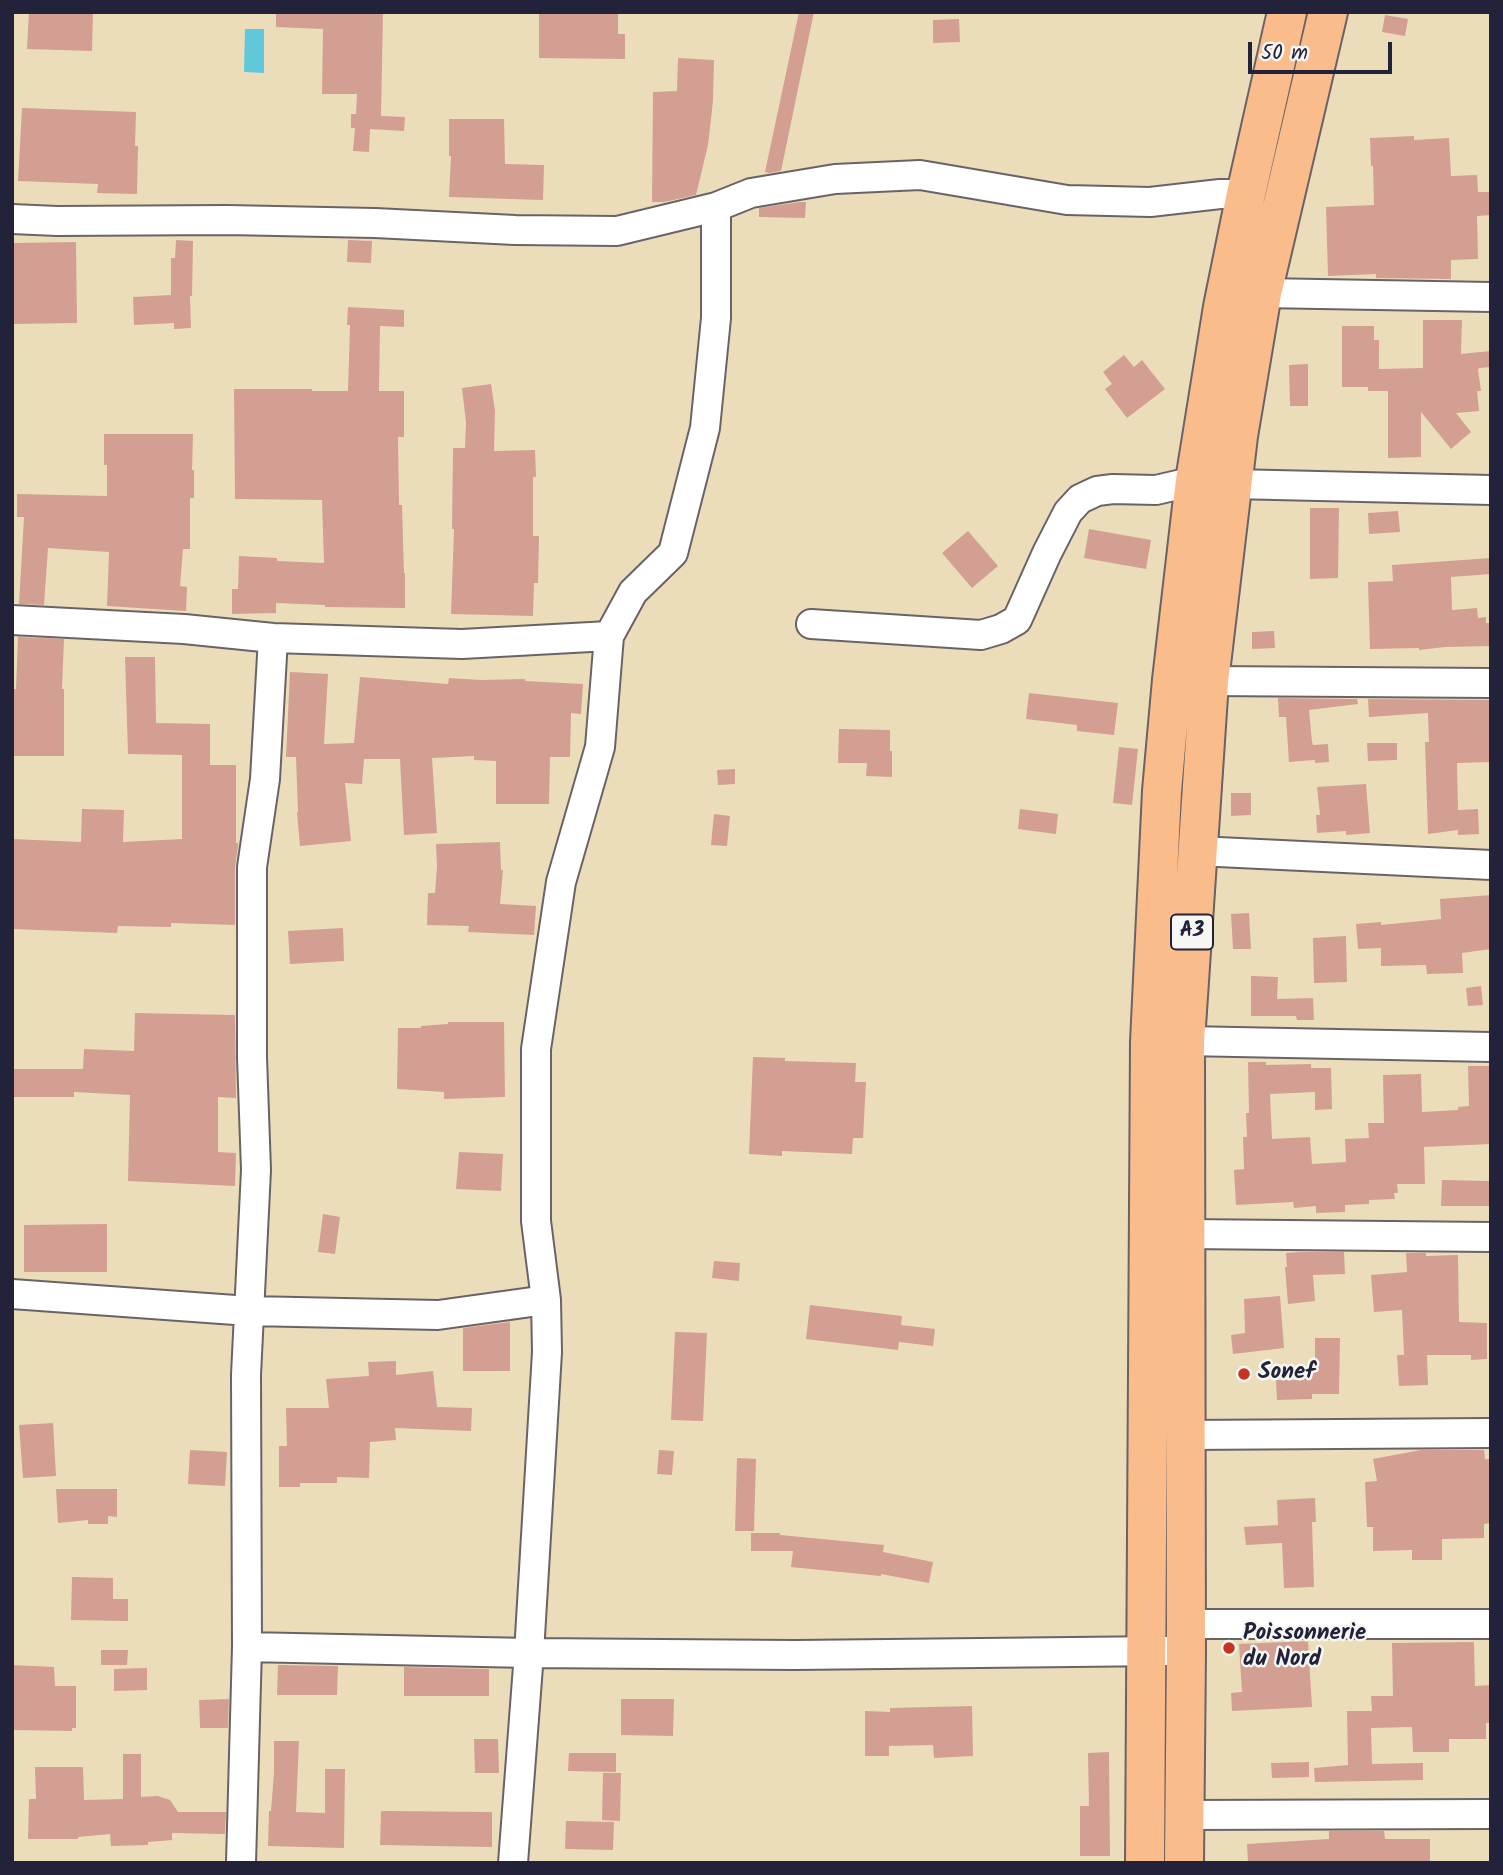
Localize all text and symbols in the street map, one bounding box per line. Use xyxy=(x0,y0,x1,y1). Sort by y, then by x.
scale bar xyxy=(1251,28,1394,72)
text: 50 m xyxy=(1261,37,1308,70)
road number: A3 xyxy=(1171,914,1213,950)
place label: Sonef xyxy=(1258,1360,1315,1388)
marker: Sonef xyxy=(1236,1366,1252,1382)
place label: Poissonnerie du Nord xyxy=(1243,1621,1366,1675)
marker: Poissonnerie du Nord xyxy=(1221,1640,1237,1656)

